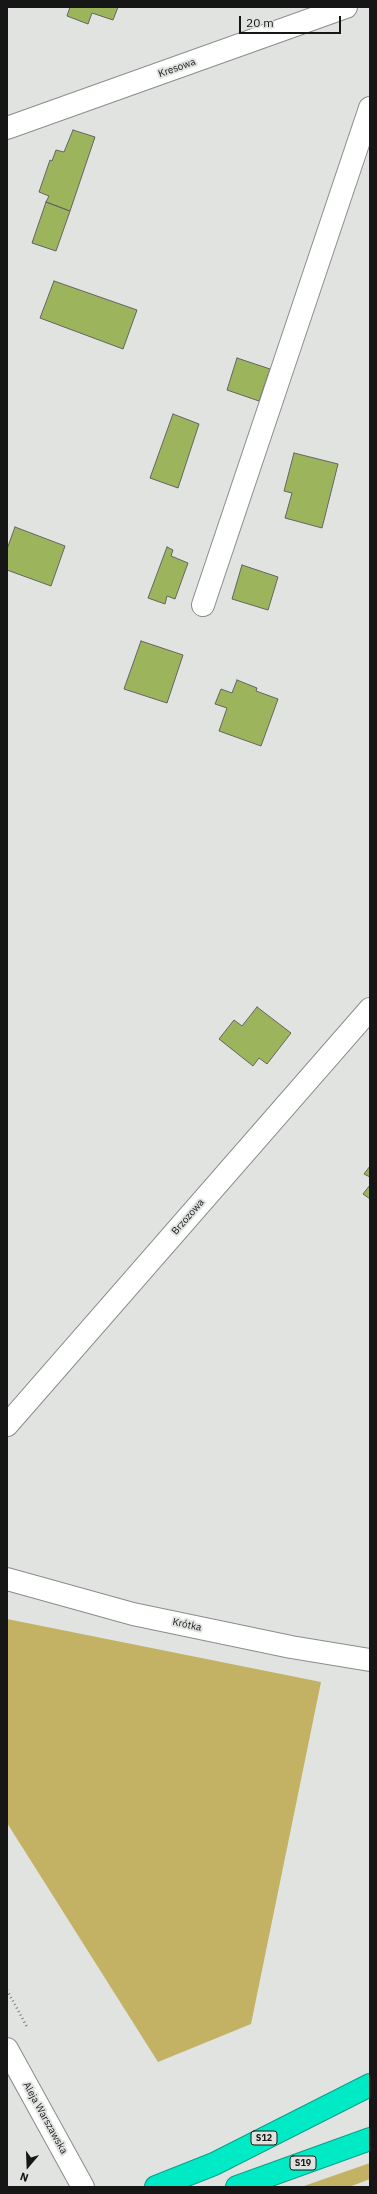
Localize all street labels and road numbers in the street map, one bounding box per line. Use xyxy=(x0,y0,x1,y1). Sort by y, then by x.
street label: Kresowa xyxy=(157,56,197,80)
street label: Brzozowa xyxy=(169,1197,207,1237)
street label: Krótka xyxy=(171,1616,203,1634)
street label: Aleja Warszawska xyxy=(20,2080,70,2156)
road number: S12 xyxy=(251,2131,277,2145)
road number: S19 xyxy=(290,2156,316,2170)

